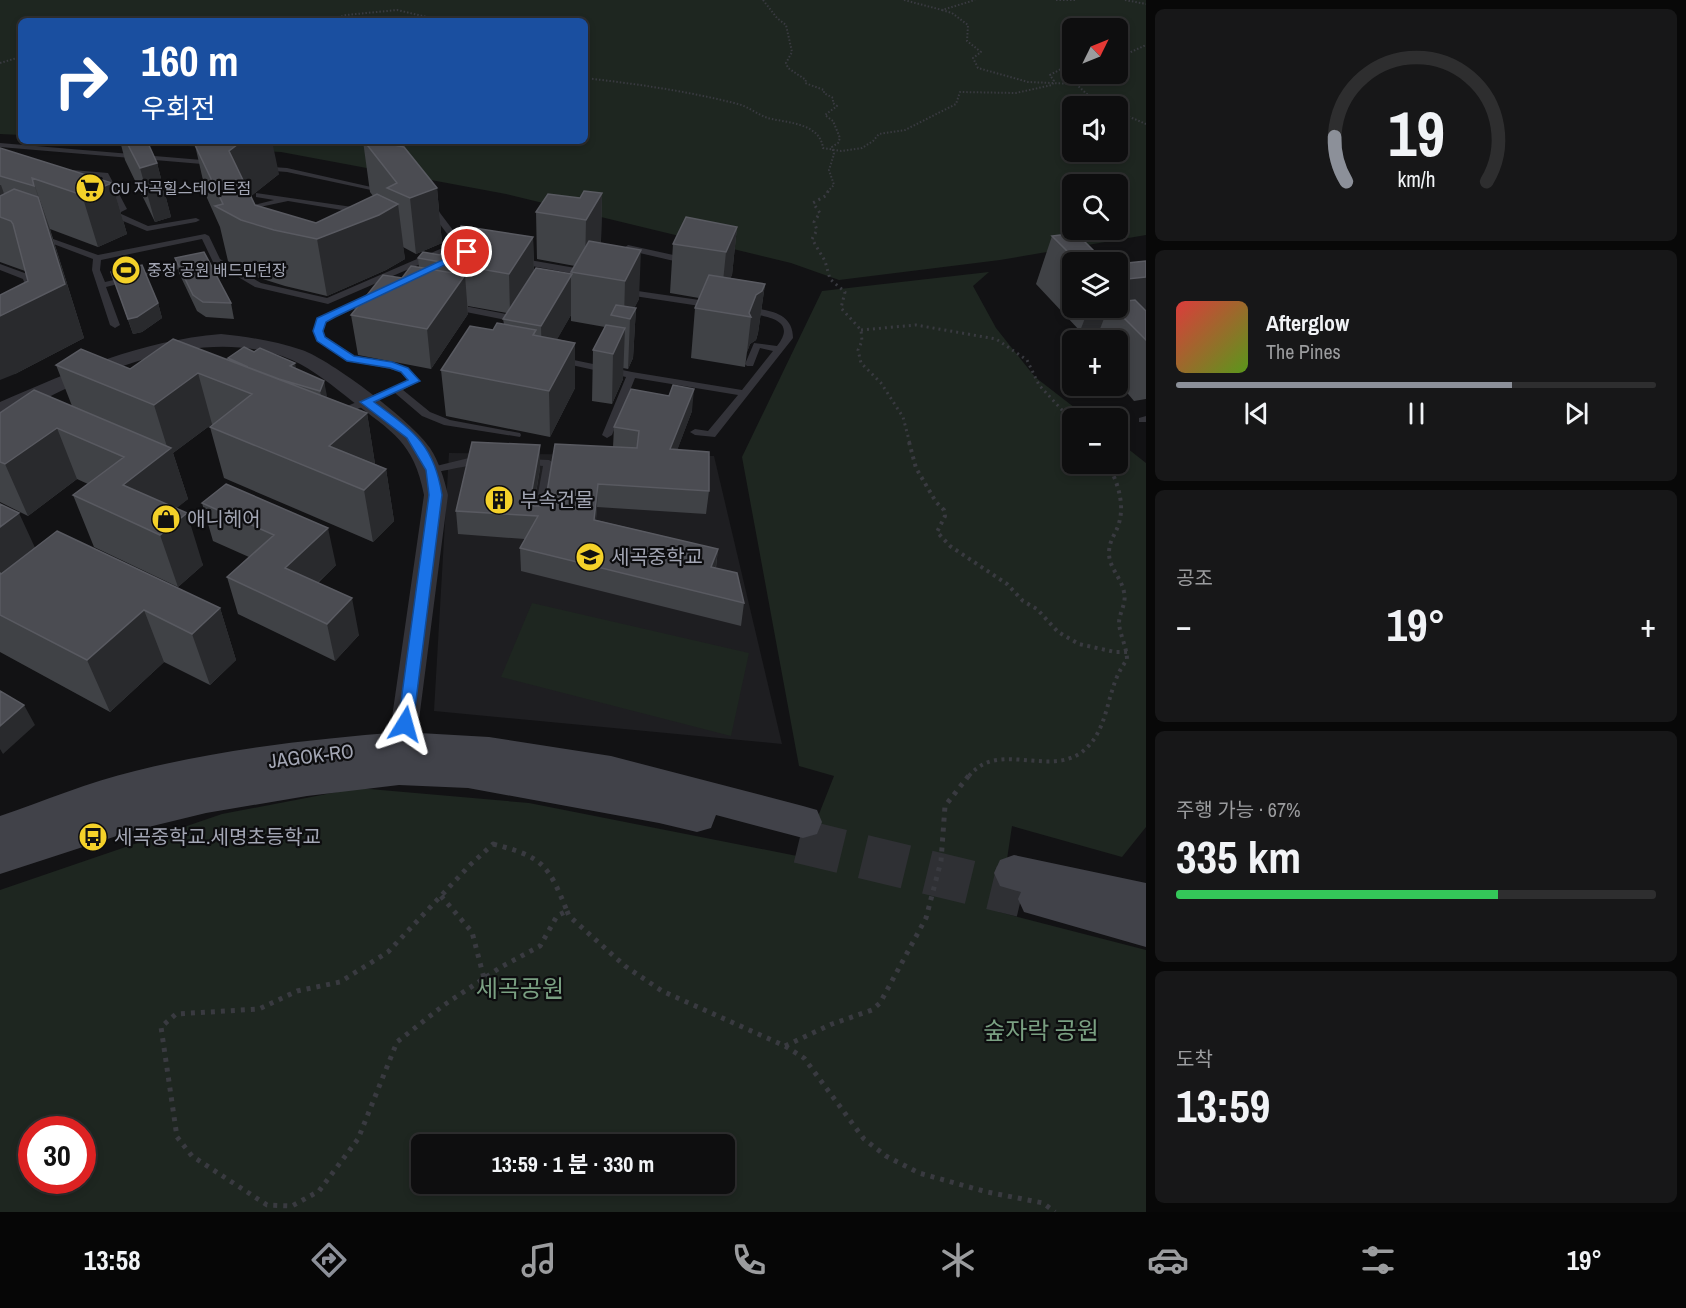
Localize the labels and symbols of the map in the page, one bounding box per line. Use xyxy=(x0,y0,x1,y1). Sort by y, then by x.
north arrow xyxy=(1062,18,1128,84)
supermarket icon: CU 자곡힐스테이트점 xyxy=(74,172,106,204)
place label: CU 자곡힐스테이트점 xyxy=(111,177,251,199)
pin xyxy=(441,226,492,277)
sports icon: 중정 공원 배드민턴장 xyxy=(110,254,142,286)
place label: 중정 공원 배드민턴장 xyxy=(147,259,287,281)
building icon: 부속건물 xyxy=(483,484,515,516)
place label: 부속건물 xyxy=(520,486,594,513)
shop icon: 애니헤어 xyxy=(150,503,182,535)
place label: 애니헤어 xyxy=(187,505,261,532)
school or university icon: 세곡중학교 xyxy=(574,541,606,573)
place label: 세곡중학교 xyxy=(611,543,703,570)
position arrow xyxy=(373,692,437,756)
street label: JAGOK-RO xyxy=(267,737,355,774)
bus stop icon: 세곡중학교.세명초등학교 xyxy=(77,821,109,853)
place label: 세곡중학교.세명초등학교 xyxy=(114,823,321,850)
park label: 세곡공원 xyxy=(476,972,564,1004)
park label: 숲자락 공원 xyxy=(983,1014,1099,1046)
speed limit sign: 30 xyxy=(18,1116,96,1194)

